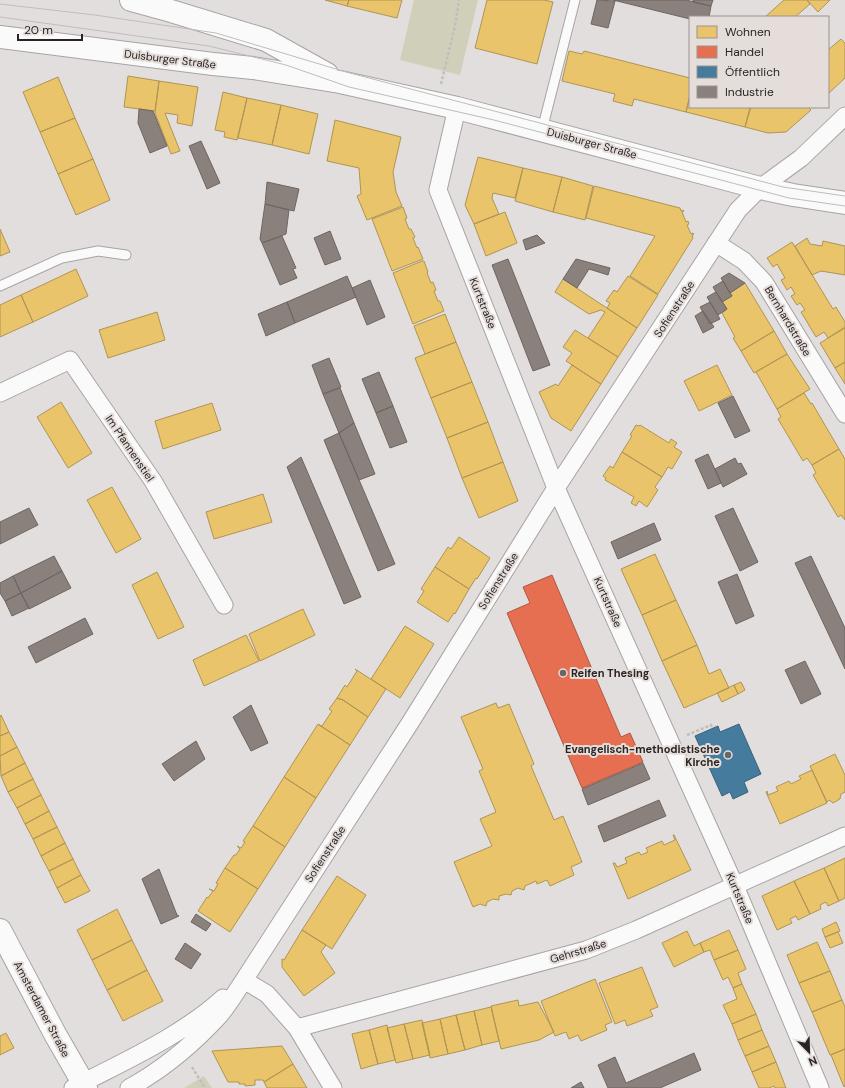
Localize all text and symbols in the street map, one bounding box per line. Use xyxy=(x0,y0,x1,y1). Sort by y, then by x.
scale bar xyxy=(18,16,82,42)
legend xyxy=(689,16,829,108)
text: 20 m xyxy=(24,22,53,38)
text: Wohnen xyxy=(725,24,771,40)
text: Handel xyxy=(725,44,764,60)
street label: Duisburger Straße xyxy=(123,46,217,72)
text: Öffentlich xyxy=(725,64,780,80)
text: Industrie xyxy=(725,84,774,100)
street label: Duisburger Straße xyxy=(546,124,638,162)
street label: Kurtstraße xyxy=(466,275,500,331)
street label: Sofienstraße xyxy=(651,278,697,340)
street label: Bernhardstraße xyxy=(762,283,814,359)
street label: Im Pfannenstiel xyxy=(103,412,157,484)
street label: Sofienstraße xyxy=(475,550,521,612)
street label: Kurtstraße xyxy=(591,575,625,629)
place label: Reifen Thesing xyxy=(571,666,650,680)
marker: Reifen Thesing xyxy=(558,668,568,678)
place label: Evangelisch-methodistische Kirche xyxy=(565,742,720,769)
marker: Evangelisch-methodistische Kirche xyxy=(723,750,733,760)
street label: Sofienstraße xyxy=(302,823,348,885)
street label: Kurtstraße xyxy=(723,870,757,926)
street label: Gehrstraße xyxy=(548,936,608,966)
street label: Amsterdamer Straße xyxy=(11,959,73,1059)
north arrow xyxy=(789,1032,829,1072)
text: N xyxy=(806,1053,819,1069)

